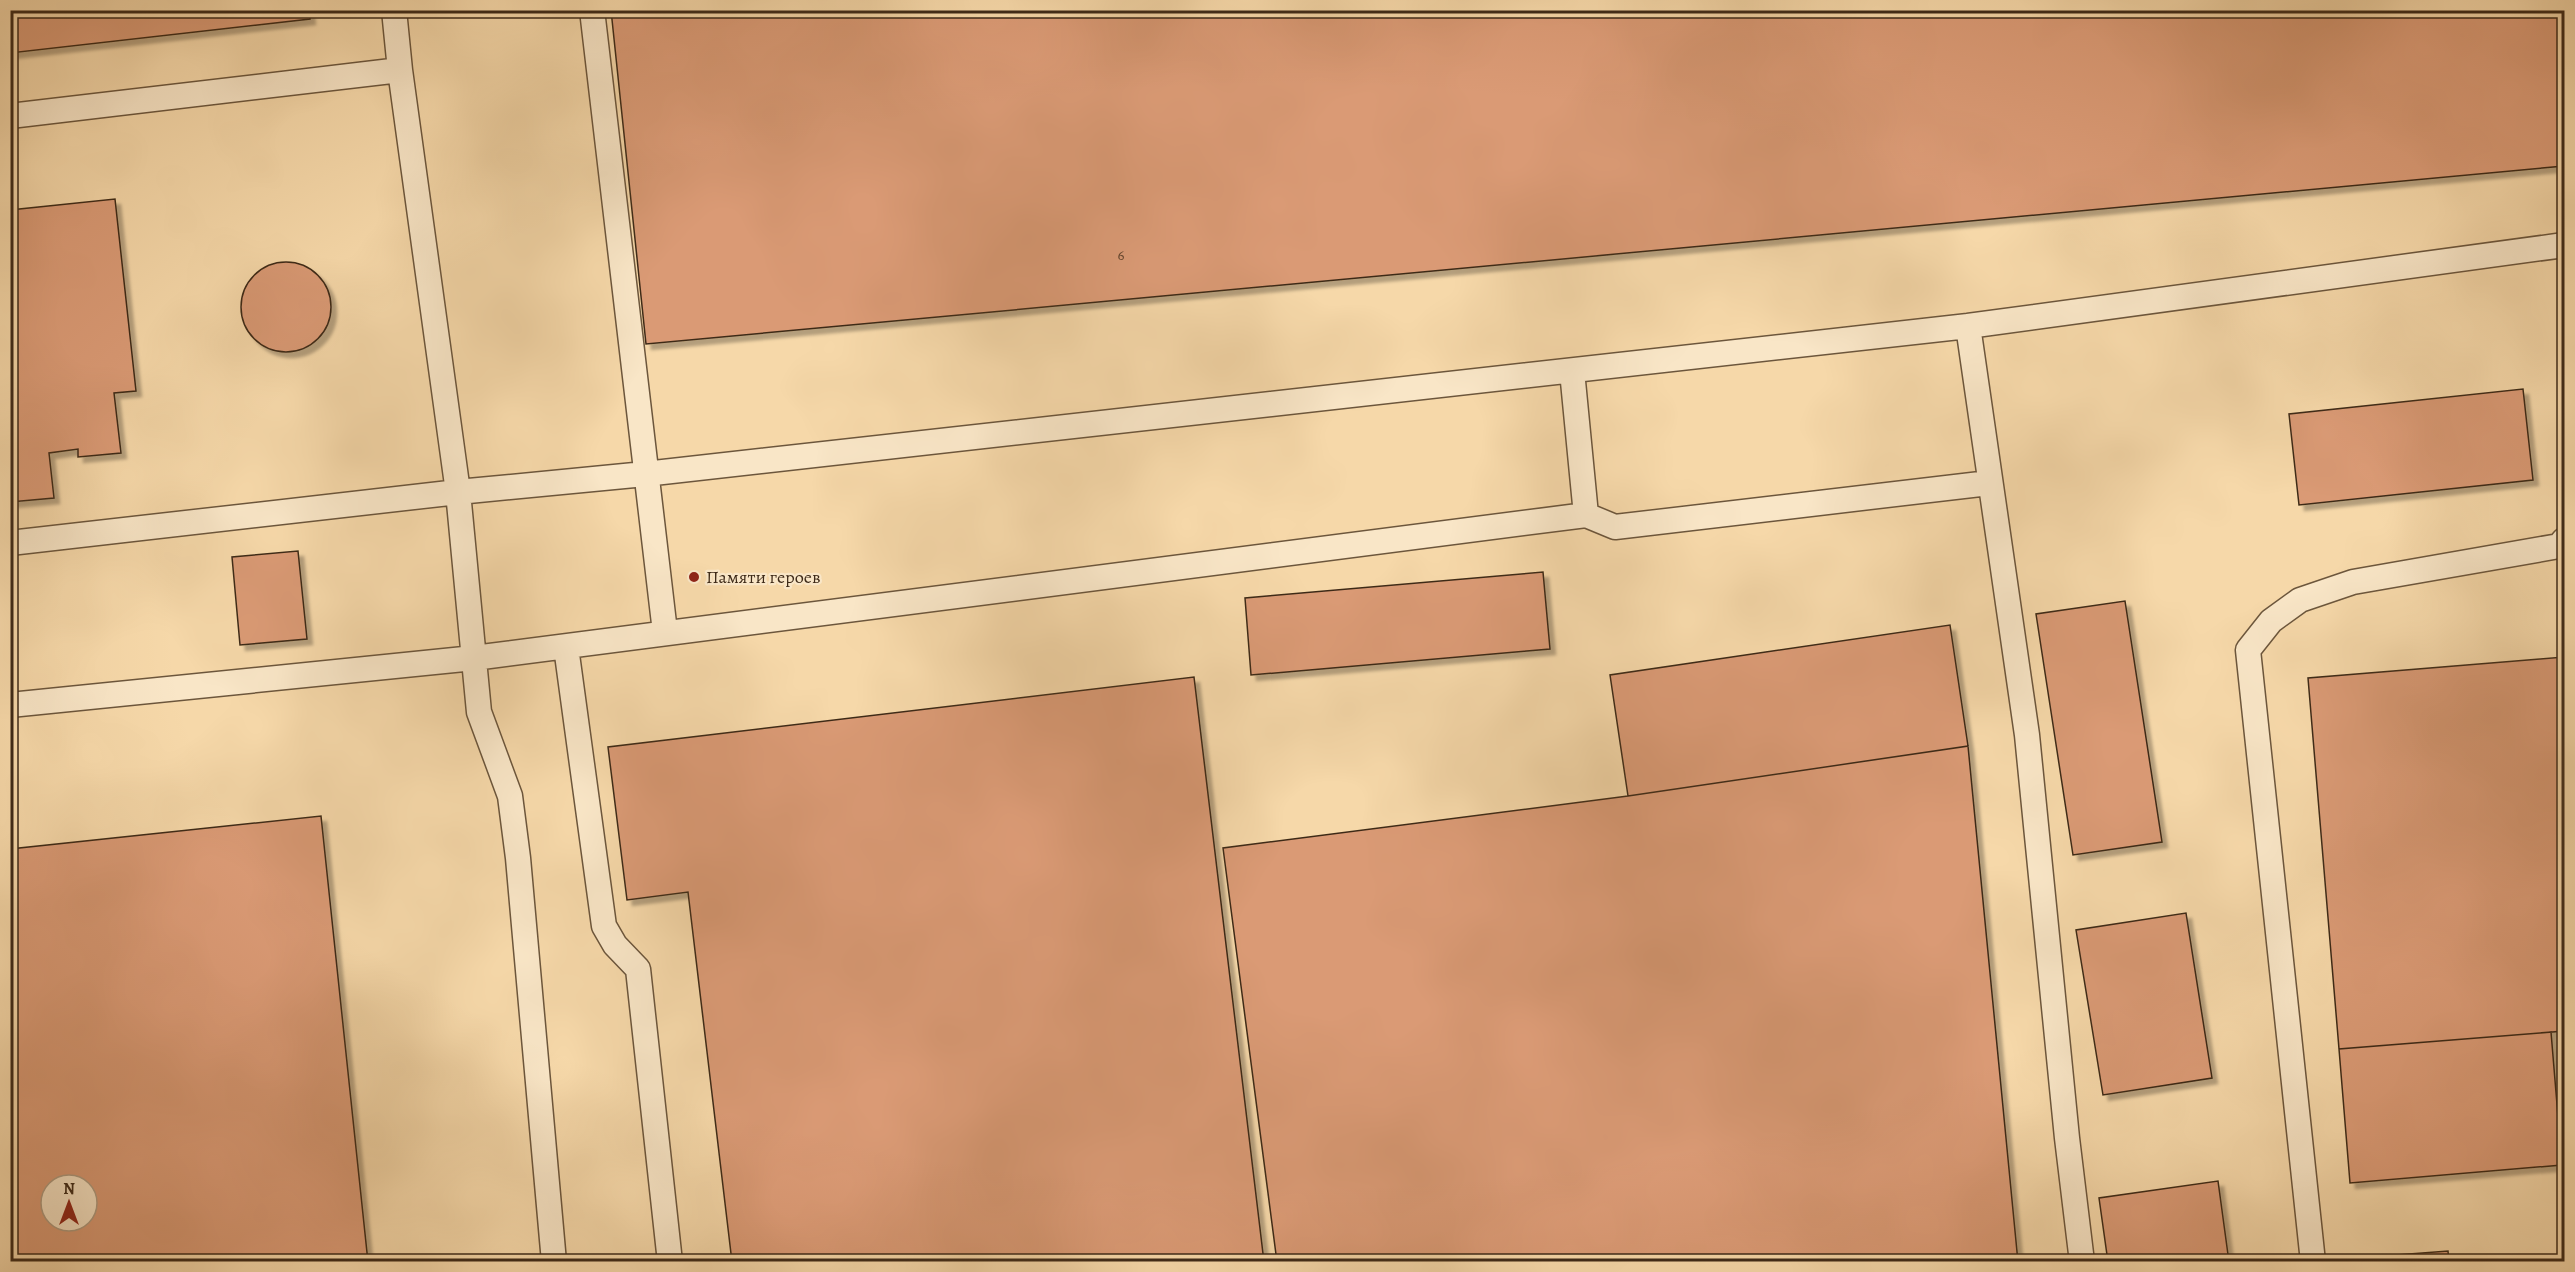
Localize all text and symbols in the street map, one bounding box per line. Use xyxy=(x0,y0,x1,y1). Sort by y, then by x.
house number: 6 xyxy=(1118,245,1125,265)
place label: Памяти героев xyxy=(706,565,821,589)
marker: Памяти героев xyxy=(687,570,701,584)
north arrow xyxy=(39,1173,99,1233)
text: N xyxy=(63,1178,75,1200)

